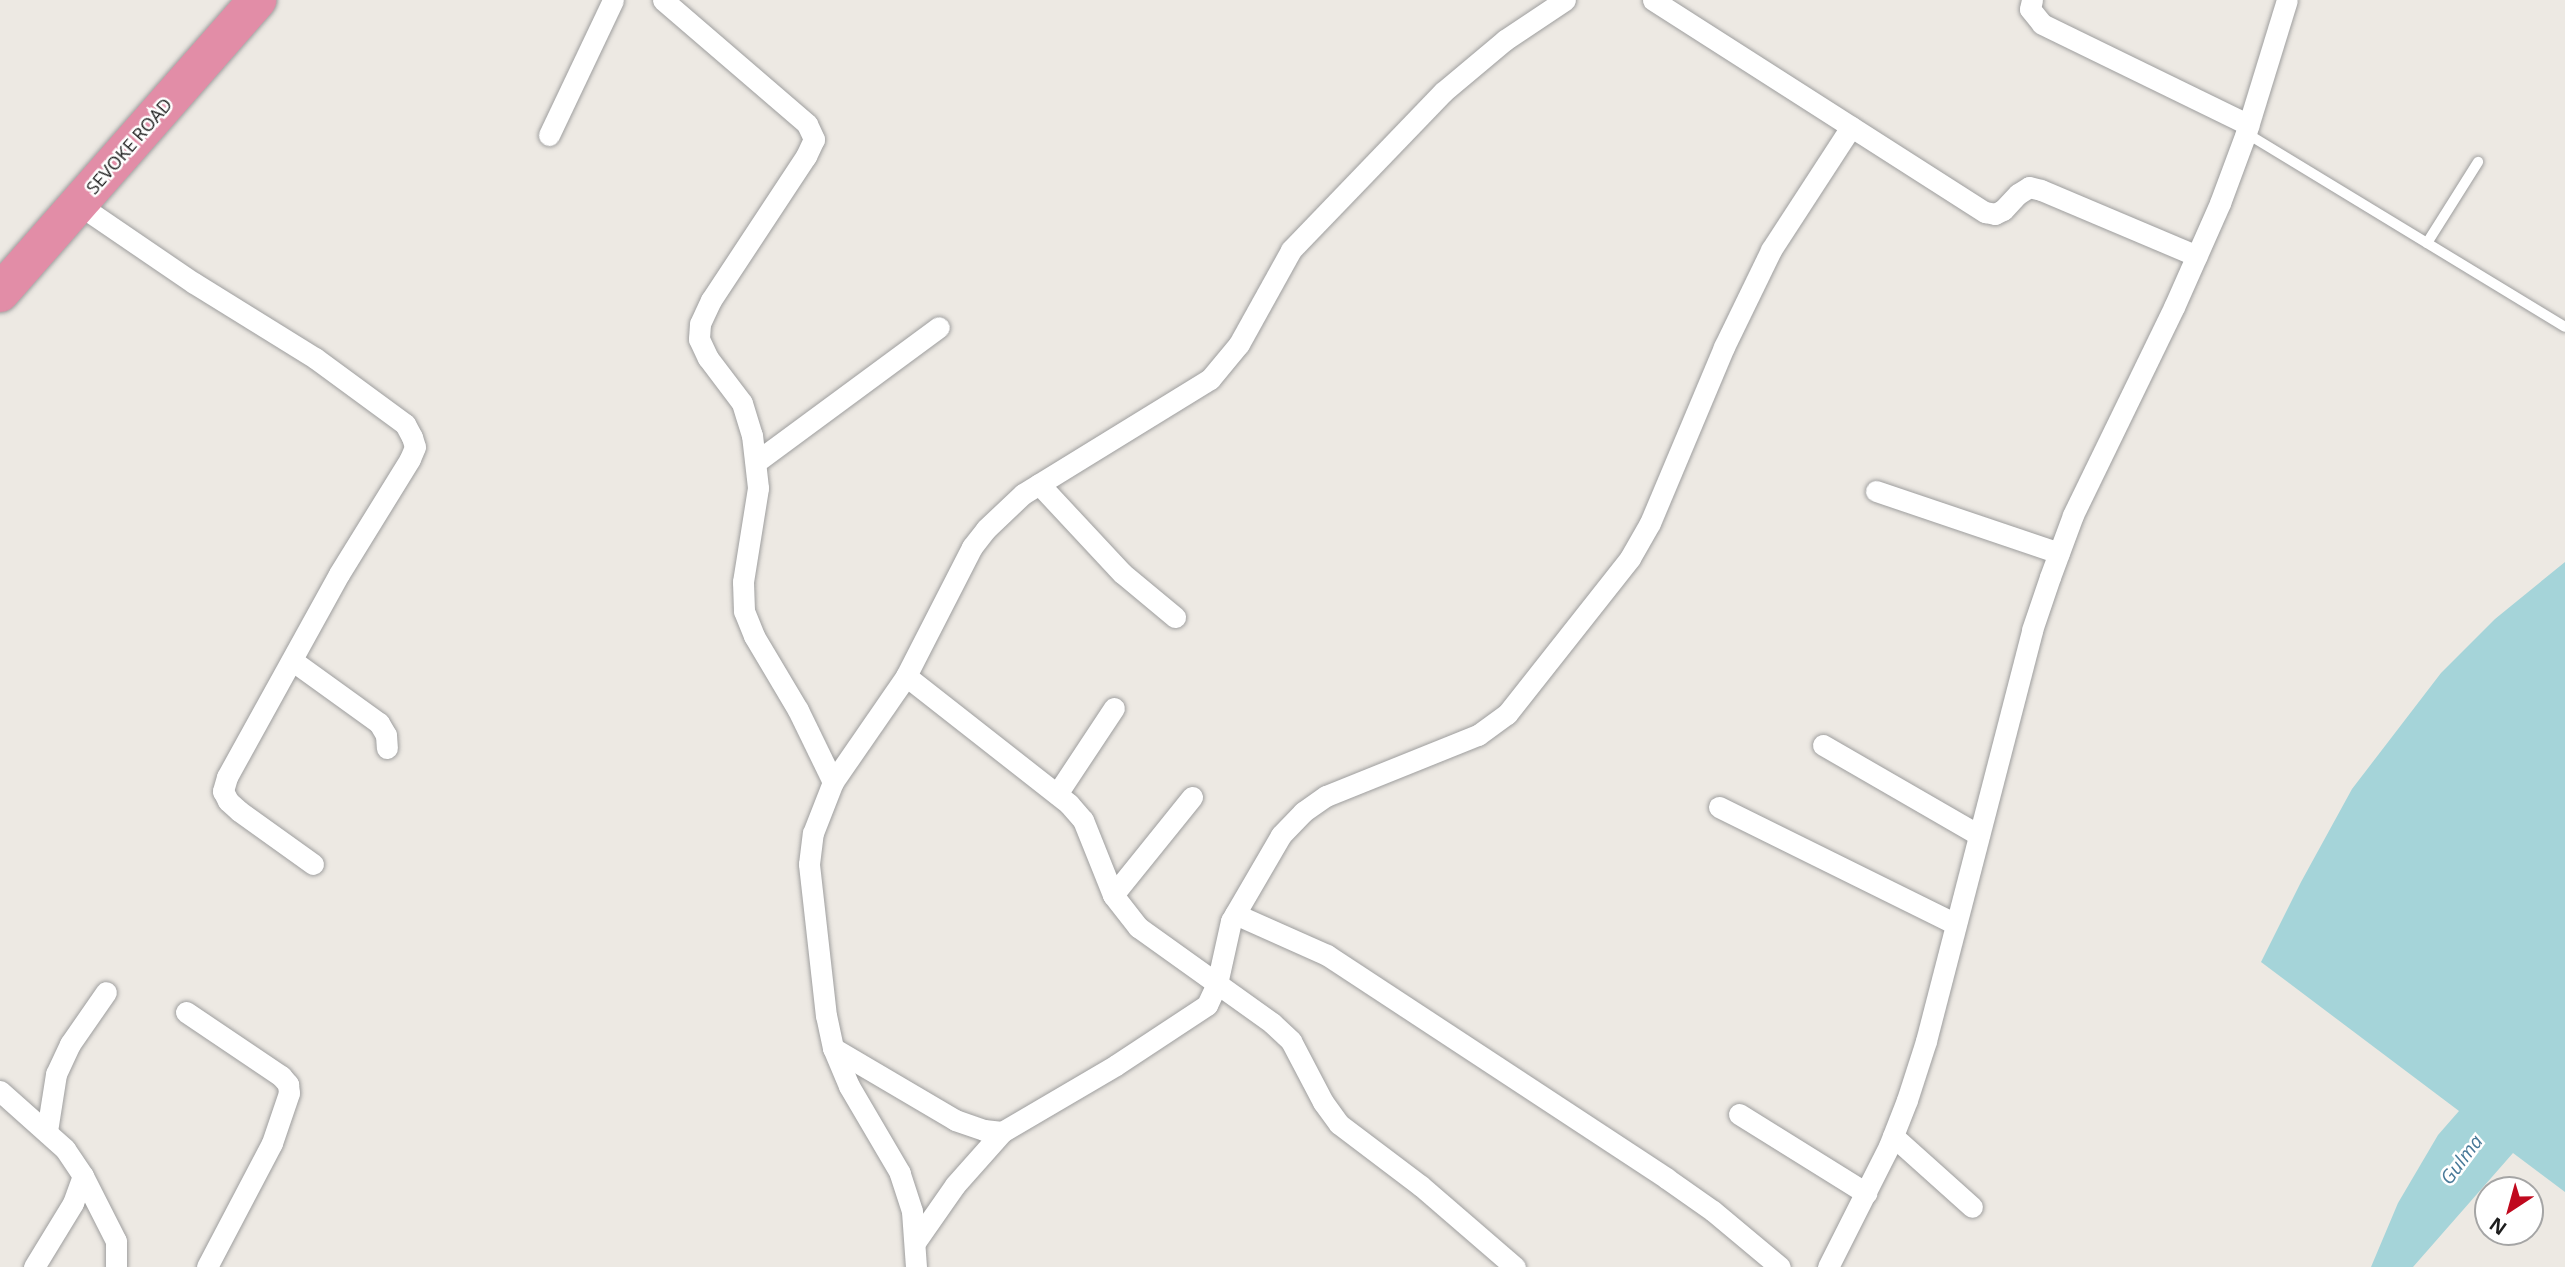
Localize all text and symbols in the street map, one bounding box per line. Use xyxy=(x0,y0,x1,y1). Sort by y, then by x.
street label: SEVOKE ROAD xyxy=(82,94,176,198)
water label: Gulma xyxy=(2436,1131,2488,1189)
north arrow xyxy=(2474,1176,2544,1246)
text: N xyxy=(2484,1211,2512,1241)

